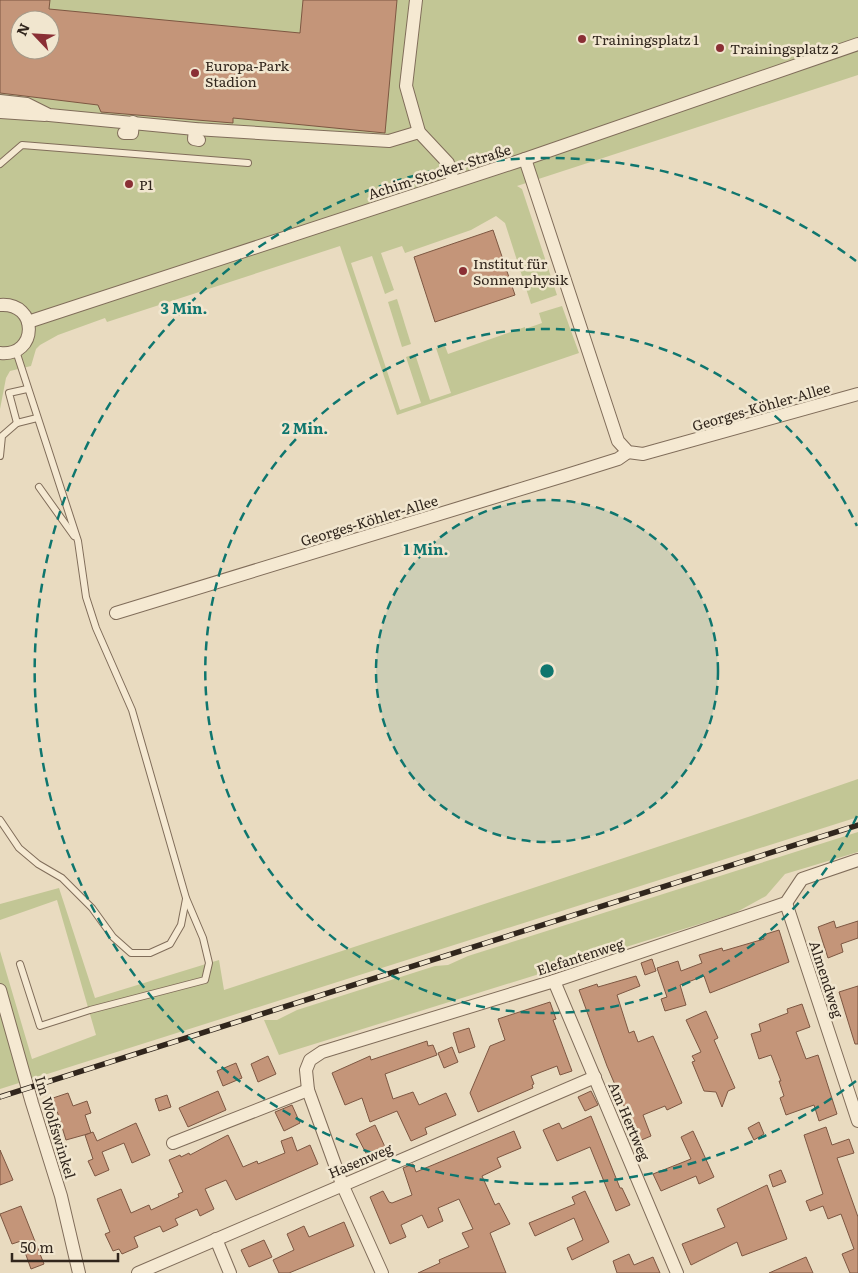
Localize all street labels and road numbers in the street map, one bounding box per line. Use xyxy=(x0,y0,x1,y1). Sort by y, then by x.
street label: Achim-Stocker-Straße xyxy=(365,138,513,204)
street label: Georges-Köhler-Allee xyxy=(690,377,832,435)
street label: Georges-Köhler-Allee xyxy=(298,490,440,550)
street label: Elefantenweg xyxy=(534,932,626,980)
street label: Almendweg xyxy=(805,938,849,1020)
street label: Im Wolfswinkel xyxy=(31,1073,81,1181)
street label: Am Hertweg xyxy=(604,1078,656,1164)
street label: Hasenweg xyxy=(325,1137,395,1183)

